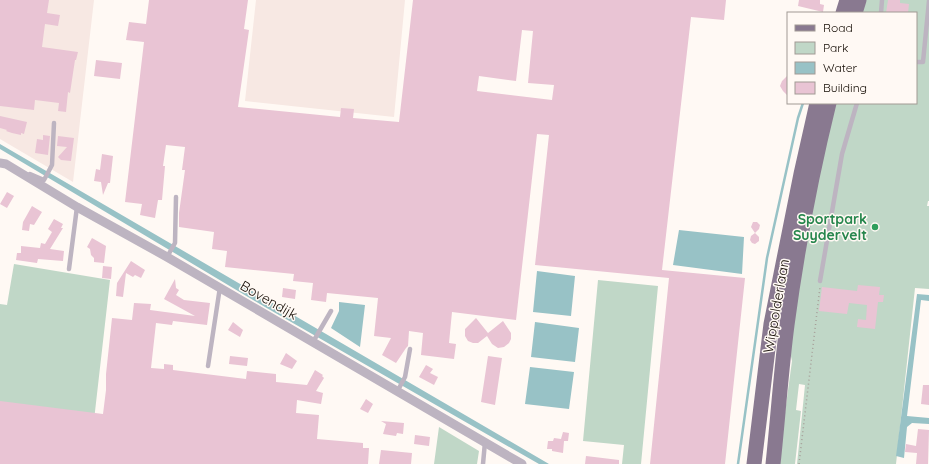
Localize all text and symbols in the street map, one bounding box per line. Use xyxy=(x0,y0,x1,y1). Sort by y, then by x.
legend xyxy=(787,12,917,104)
text: Road xyxy=(823,20,853,35)
text: Park xyxy=(823,40,848,55)
text: Water xyxy=(823,60,858,75)
text: Building xyxy=(823,80,867,95)
place label: Sportpark Suydervelt xyxy=(793,210,867,244)
marker: Sportpark Suydervelt xyxy=(870,222,880,232)
street label: Wippolderlaan xyxy=(759,258,793,354)
street label: Bovendijk xyxy=(237,276,301,324)

